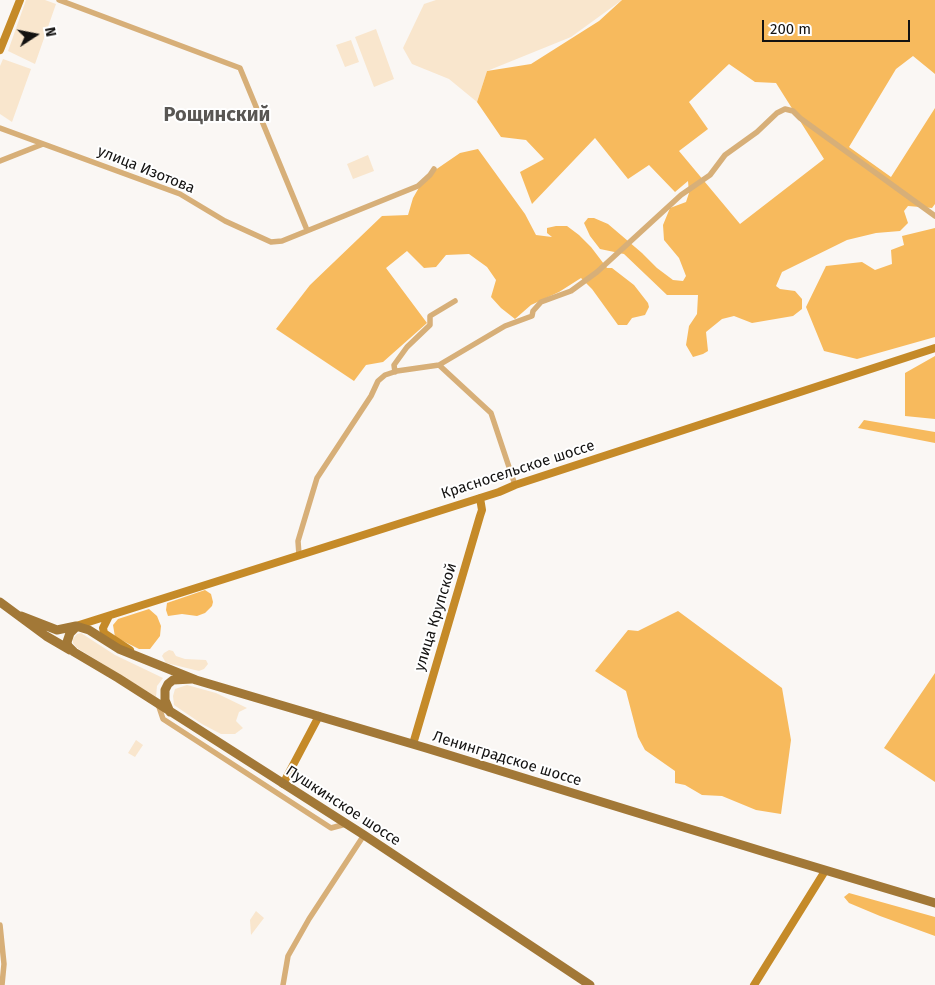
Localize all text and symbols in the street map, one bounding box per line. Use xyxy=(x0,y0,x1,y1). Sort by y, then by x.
north arrow xyxy=(10,10,60,60)
scale bar xyxy=(765,10,912,42)
text: 200 m xyxy=(770,20,811,38)
text: N xyxy=(41,26,59,38)
district label: Рощинский xyxy=(164,103,270,127)
street label: улица Изотова xyxy=(95,142,197,198)
street label: Красносельское шоссе xyxy=(439,437,597,503)
street label: улица Крупской xyxy=(411,561,461,673)
street label: Ленинградское шоссе xyxy=(430,728,584,790)
street label: Пушкинское шоссе xyxy=(282,762,404,850)

